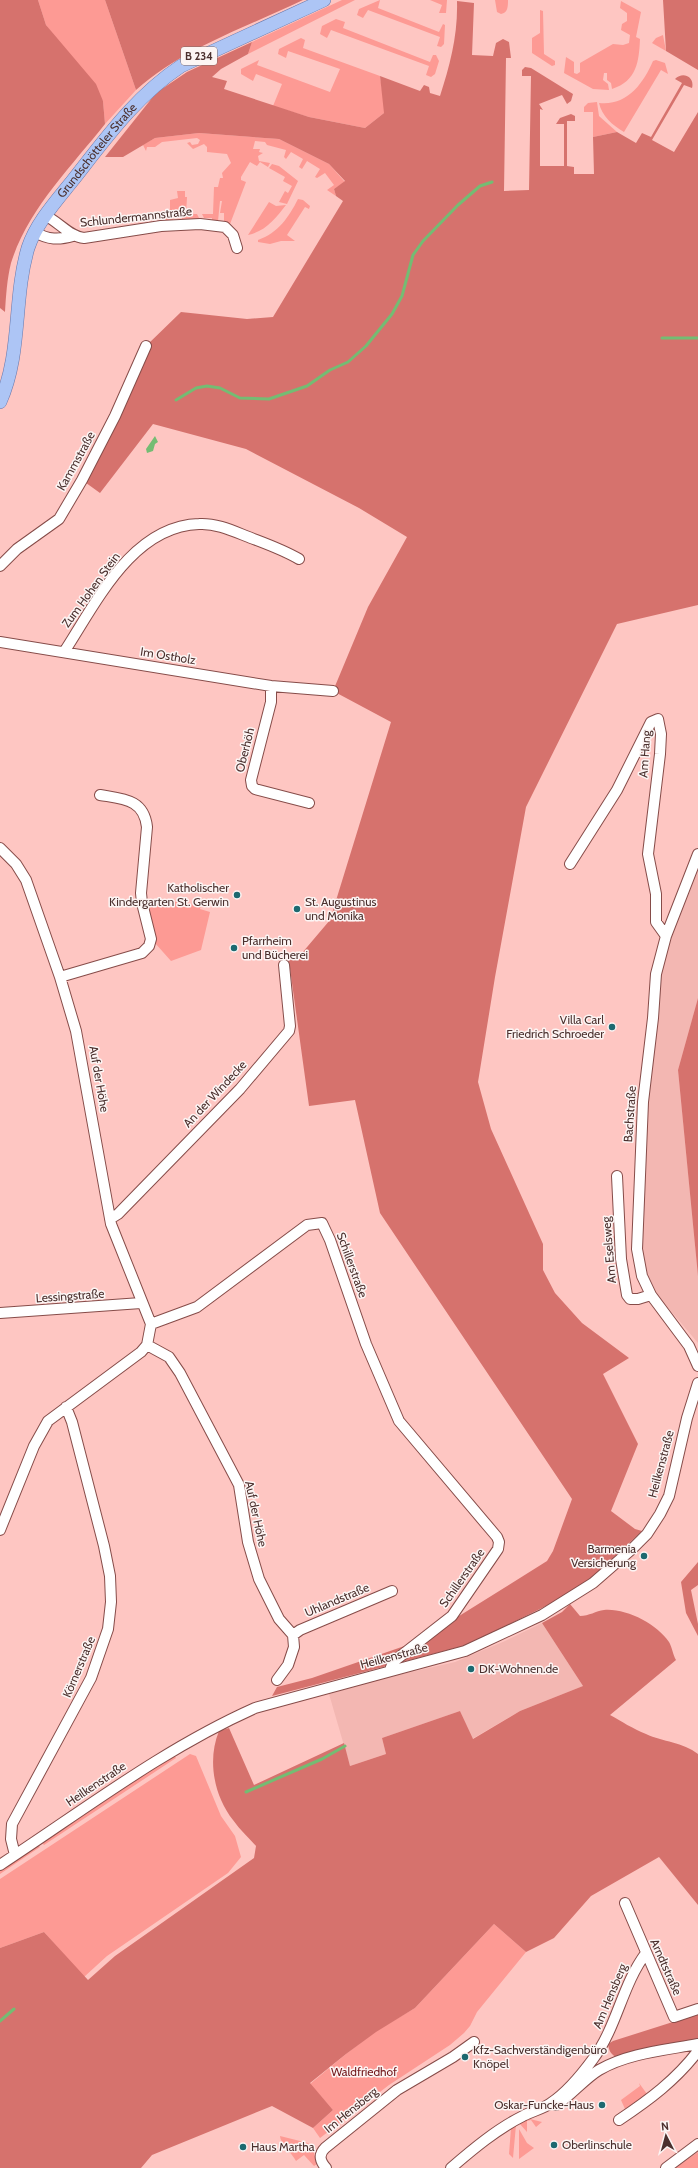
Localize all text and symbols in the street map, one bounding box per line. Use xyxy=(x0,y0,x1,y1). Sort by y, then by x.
road number: B 234 xyxy=(181,47,217,65)
street label: Grundschötteler Straße xyxy=(54,100,140,201)
street label: Schlundermannstraße xyxy=(79,203,193,230)
street label: Kammstraße xyxy=(53,429,98,493)
street label: Zum Hohen Stein xyxy=(58,549,123,630)
street label: Im Ostholz xyxy=(139,644,197,667)
street label: Oberhöh xyxy=(232,726,257,774)
street label: Am Hang xyxy=(635,729,654,778)
place label: Katholischer Kindergarten St. Gerwin xyxy=(109,880,229,909)
marker: Katholischer Kindergarten St. Gerwin xyxy=(232,890,242,900)
place label: St. Augustinus und Monika xyxy=(305,894,376,923)
marker: St. Augustinus und Monika xyxy=(292,904,302,914)
place label: Pfarrheim und Bücherei xyxy=(242,933,308,962)
marker: Pfarrheim und Bücherei xyxy=(229,943,239,953)
place label: Villa Carl Friedrich Schroeder xyxy=(506,1012,604,1041)
marker: Villa Carl Friedrich Schroeder xyxy=(607,1022,617,1032)
street label: Auf der Höhe xyxy=(86,1045,113,1113)
street label: An der Windecke xyxy=(180,1057,249,1130)
street label: Bachstraße xyxy=(620,1085,639,1143)
street label: Am Eselsweg xyxy=(598,1215,619,1284)
street label: Schillerstraße xyxy=(334,1230,371,1300)
street label: Lessingstraße xyxy=(35,1286,105,1305)
street label: Heilkenstraße xyxy=(644,1428,677,1499)
street label: Auf der Höhe xyxy=(242,1480,271,1548)
place label: Barmenia Versicherung xyxy=(571,1541,637,1570)
street label: Schillerstraße xyxy=(436,1545,487,1610)
marker: Barmenia Versicherung xyxy=(639,1551,649,1561)
street label: Uhlandstraße xyxy=(302,1579,371,1620)
street label: Körnerstraße xyxy=(59,1634,98,1700)
street label: Heilkenstraße xyxy=(358,1639,429,1672)
place label: DK-Wohnen.de xyxy=(479,1661,558,1676)
marker: DK-Wohnen.de xyxy=(466,1664,476,1674)
street label: Heilkenstraße xyxy=(63,1758,129,1809)
street label: Arndtstraße xyxy=(647,1936,686,1997)
street label: Am Hensberg xyxy=(589,1960,630,2031)
place label: Kfz-Sachverständigenbüro Knöpel xyxy=(473,2042,607,2071)
marker: Kfz-Sachverständigenbüro Knöpel xyxy=(460,2052,470,2062)
park label: Waldfriedhof xyxy=(331,2064,397,2079)
street label: Im Hensberg xyxy=(321,2083,381,2136)
place label: Oskar-Funcke-Haus xyxy=(494,2097,594,2112)
marker: Oskar-Funcke-Haus xyxy=(597,2100,607,2110)
north arrow xyxy=(646,2116,686,2156)
text: N xyxy=(660,2119,670,2133)
place label: Oberlinschule xyxy=(562,2137,632,2152)
place label: Haus Martha xyxy=(251,2139,315,2154)
marker: Oberlinschule xyxy=(549,2140,559,2150)
marker: Haus Martha xyxy=(238,2142,248,2152)

